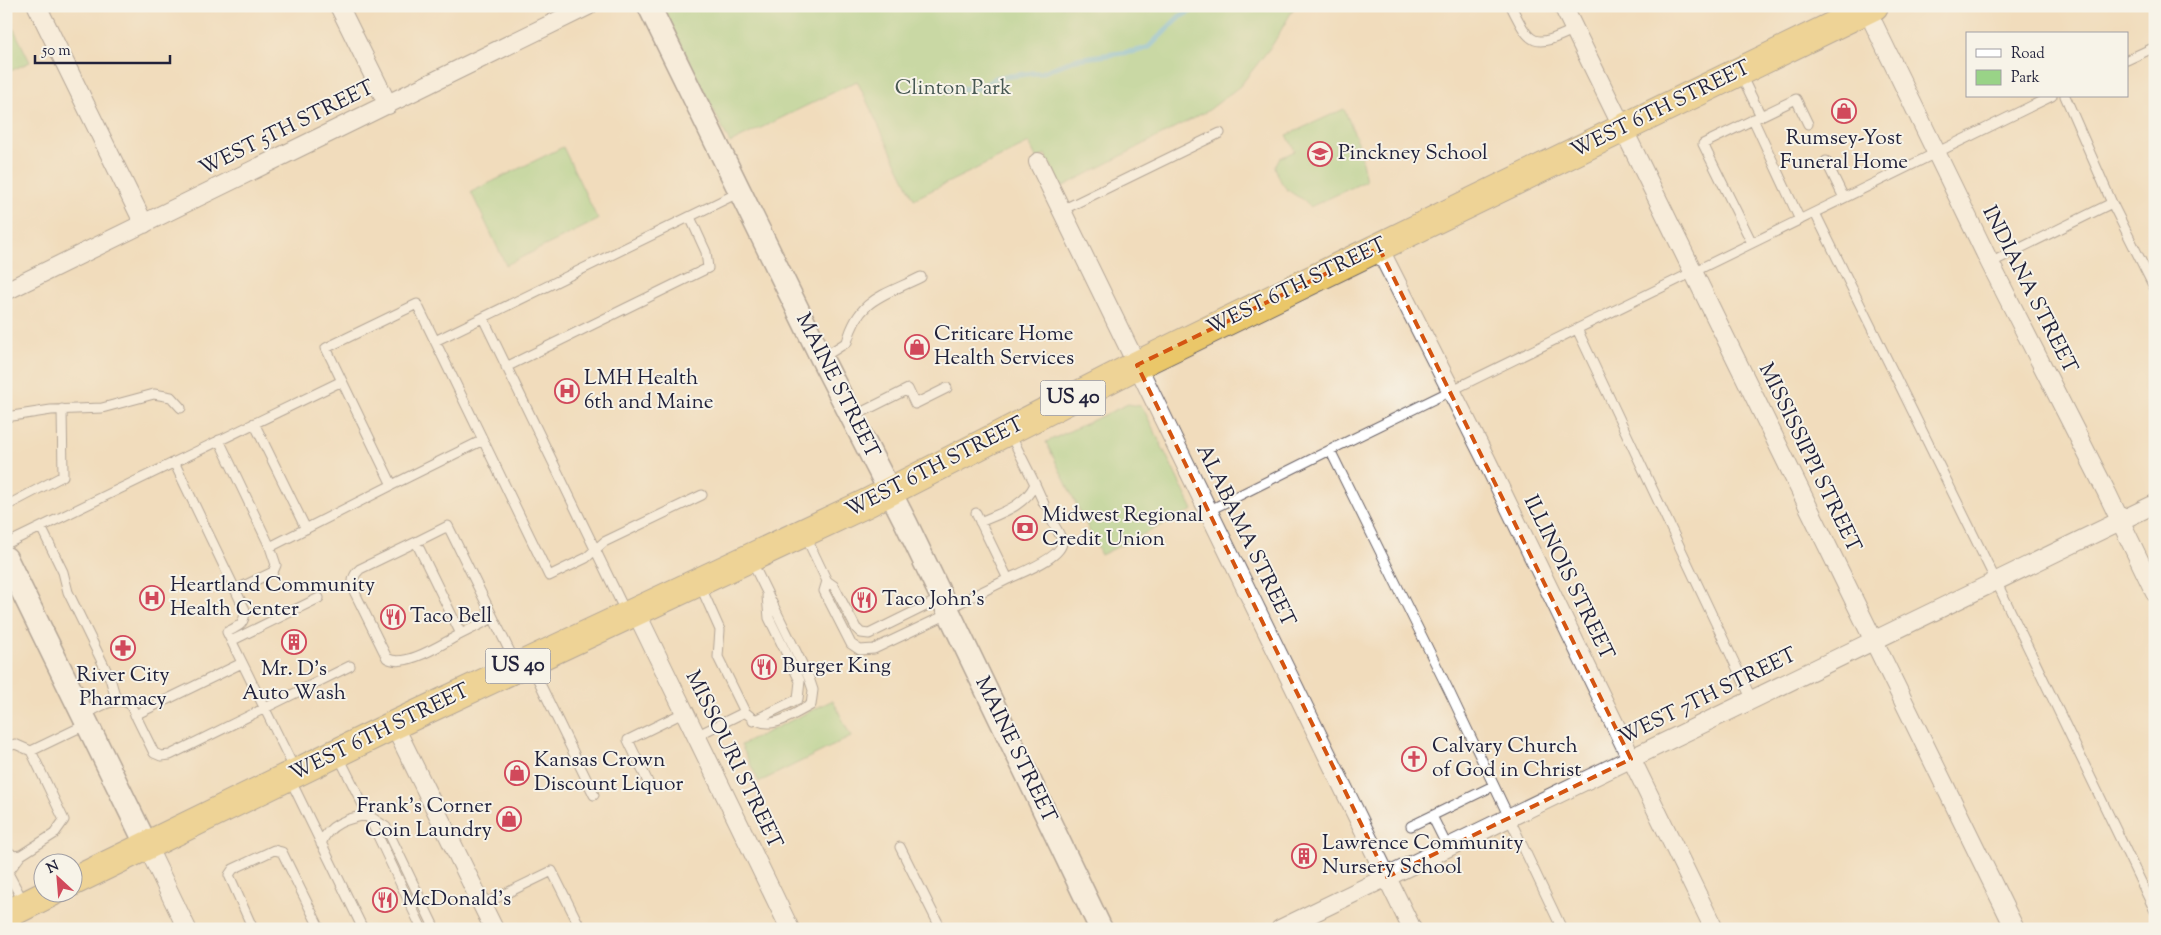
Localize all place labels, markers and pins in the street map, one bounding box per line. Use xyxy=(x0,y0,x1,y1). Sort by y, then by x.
shop icon: Rumsey-Yost Funeral Home xyxy=(1831,98,1857,124)
place label: Rumsey-Yost Funeral Home xyxy=(1780,124,1908,178)
place label: Pinckney School xyxy=(1338,139,1488,169)
school or university icon: Pinckney School xyxy=(1307,141,1333,167)
place label: Criticare Home Health Services xyxy=(934,320,1074,374)
shop icon: Criticare Home Health Services xyxy=(904,334,930,360)
place label: LMH Health 6th and Maine xyxy=(584,364,713,418)
hospital icon: LMH Health 6th and Maine xyxy=(554,378,580,404)
place label: Midwest Regional Credit Union xyxy=(1042,501,1204,555)
bank icon: Midwest Regional Credit Union xyxy=(1012,515,1038,541)
place label: Heartland Community Health Center xyxy=(170,571,376,625)
hospital icon: Heartland Community Health Center xyxy=(139,585,165,611)
place label: Taco John's xyxy=(882,585,985,615)
restaurant icon: Taco John's xyxy=(851,587,877,613)
place label: Taco Bell xyxy=(410,602,493,632)
restaurant icon: Taco Bell xyxy=(380,604,406,630)
building icon: Mr. D's Auto Wash xyxy=(281,629,307,655)
pharmacy icon: River City Pharmacy xyxy=(110,635,136,661)
place label: Burger King xyxy=(782,652,891,682)
restaurant icon: Burger King xyxy=(751,654,777,680)
place label: Mr. D's Auto Wash xyxy=(242,655,346,709)
place label: River City Pharmacy xyxy=(76,661,170,715)
place label: Calvary Church of God in Christ xyxy=(1432,732,1581,786)
place label: Kansas Crown Discount Liquor xyxy=(534,746,683,800)
church icon: Calvary Church of God in Christ xyxy=(1401,746,1427,772)
shop icon: Kansas Crown Discount Liquor xyxy=(504,760,530,786)
place label: Frank's Corner Coin Laundry xyxy=(356,792,493,846)
shop icon: Frank's Corner Coin Laundry xyxy=(496,806,522,832)
place label: Lawrence Community Nursery School xyxy=(1322,829,1524,883)
building icon: Lawrence Community Nursery School xyxy=(1291,843,1317,869)
place label: McDonald's xyxy=(402,885,511,915)
restaurant icon: McDonald's xyxy=(372,887,398,913)

